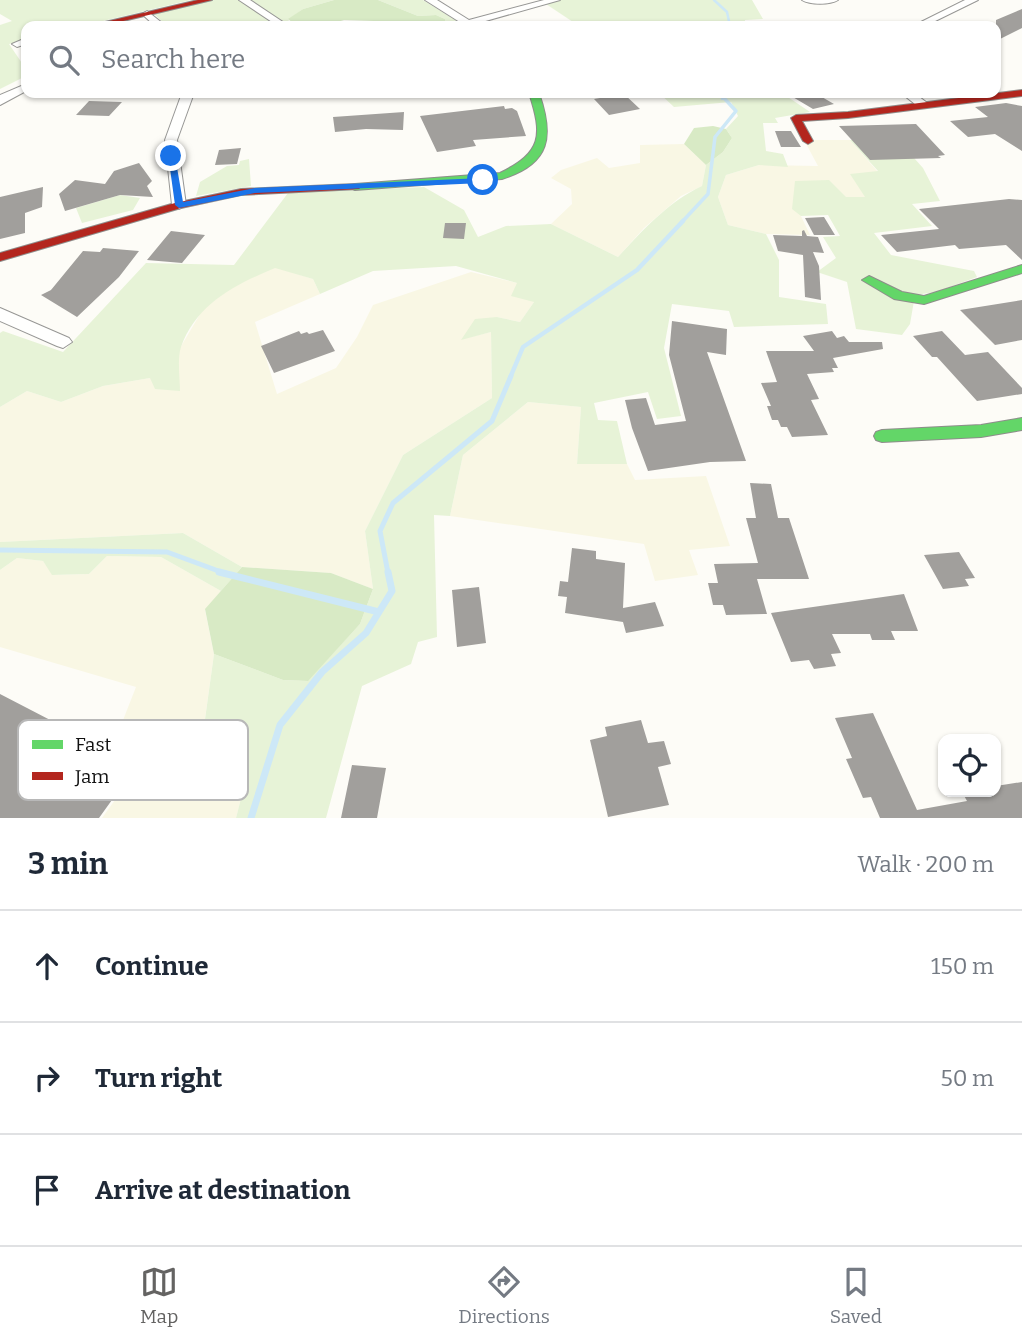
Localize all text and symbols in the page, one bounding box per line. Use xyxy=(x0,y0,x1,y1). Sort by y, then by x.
search box xyxy=(21,21,1001,98)
icon: search xyxy=(45,41,83,79)
text: Search here xyxy=(101,44,245,75)
route end xyxy=(155,140,186,171)
route start xyxy=(467,164,498,195)
legend xyxy=(18,720,248,800)
text: Fast xyxy=(75,733,112,756)
map controls xyxy=(938,734,1001,797)
button: locate xyxy=(938,734,1001,797)
text: Jam xyxy=(74,765,109,788)
text: 3 min xyxy=(28,846,108,882)
text: Walk · 200 m xyxy=(858,850,994,878)
icon: ahead xyxy=(28,947,66,985)
text: Continue xyxy=(95,951,209,982)
text: 150 m xyxy=(931,952,994,980)
icon: right xyxy=(28,1059,66,1097)
text: Turn right xyxy=(95,1063,222,1094)
text: 50 m xyxy=(940,1064,994,1092)
icon: arrive xyxy=(28,1171,66,1209)
text: Arrive at destination xyxy=(95,1175,350,1206)
tab: Map xyxy=(140,1263,178,1328)
tab: Directions xyxy=(458,1263,550,1328)
tab: Saved xyxy=(830,1263,882,1328)

